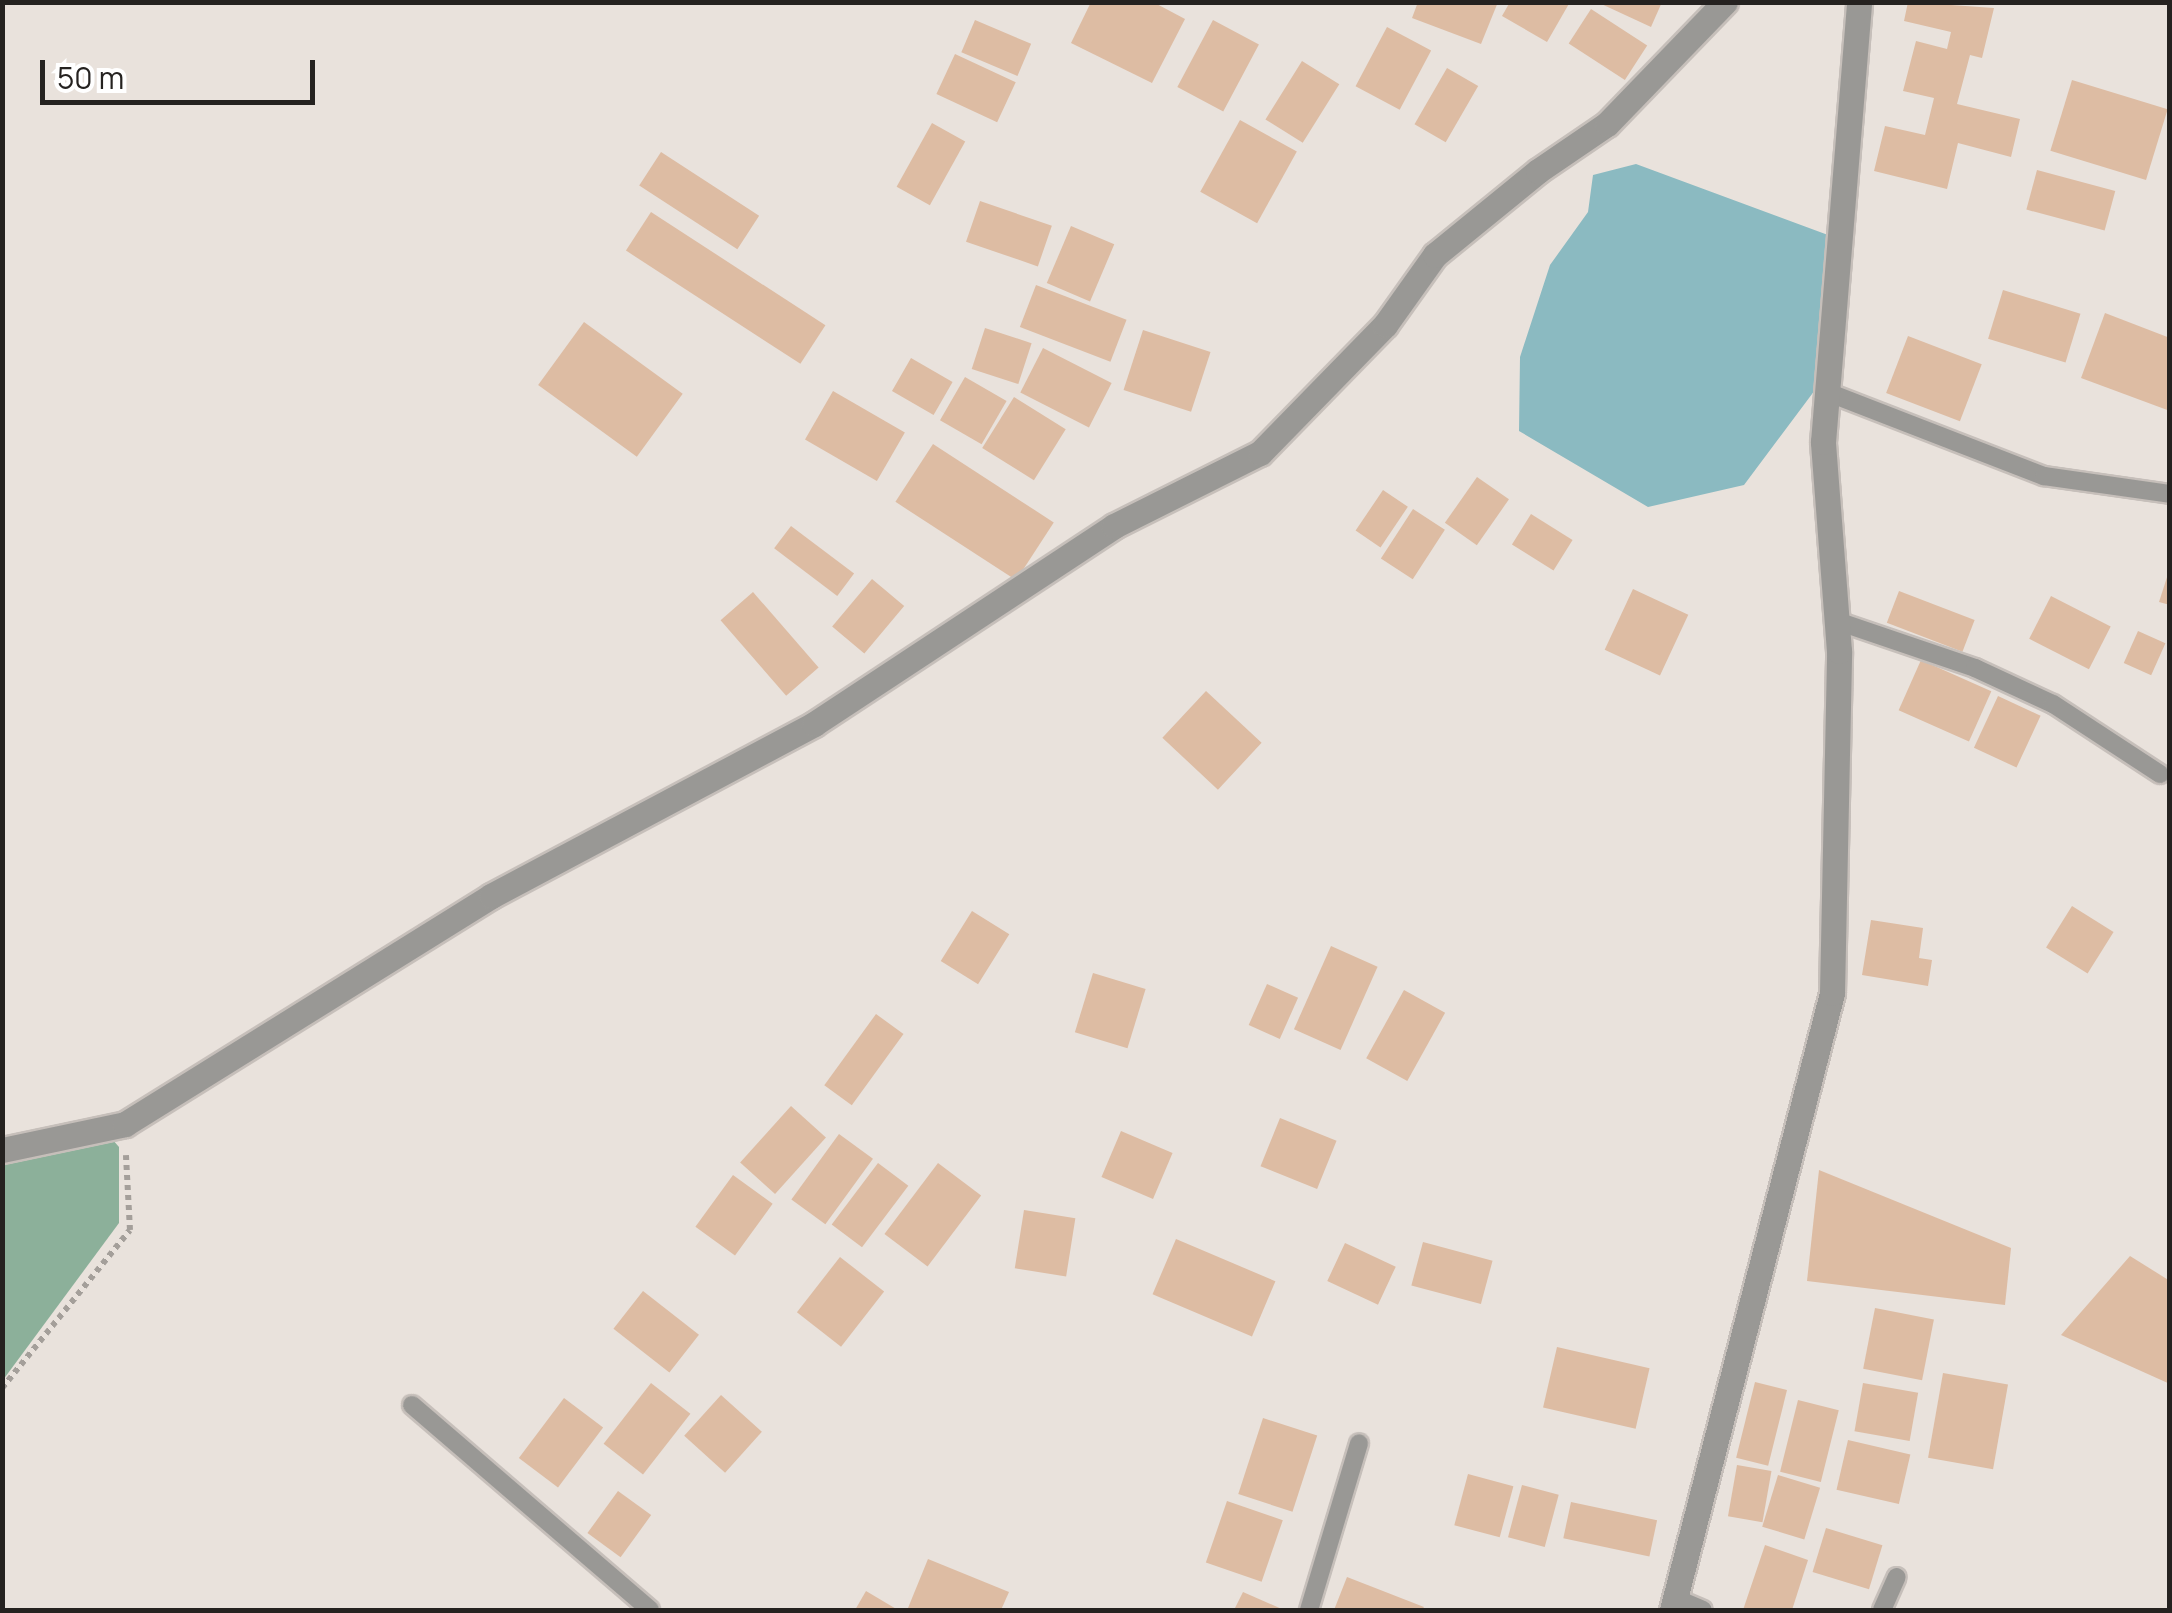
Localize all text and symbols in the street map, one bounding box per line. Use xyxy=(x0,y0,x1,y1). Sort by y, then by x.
scale bar xyxy=(45,40,320,102)
text: 50 m xyxy=(57,57,124,98)

